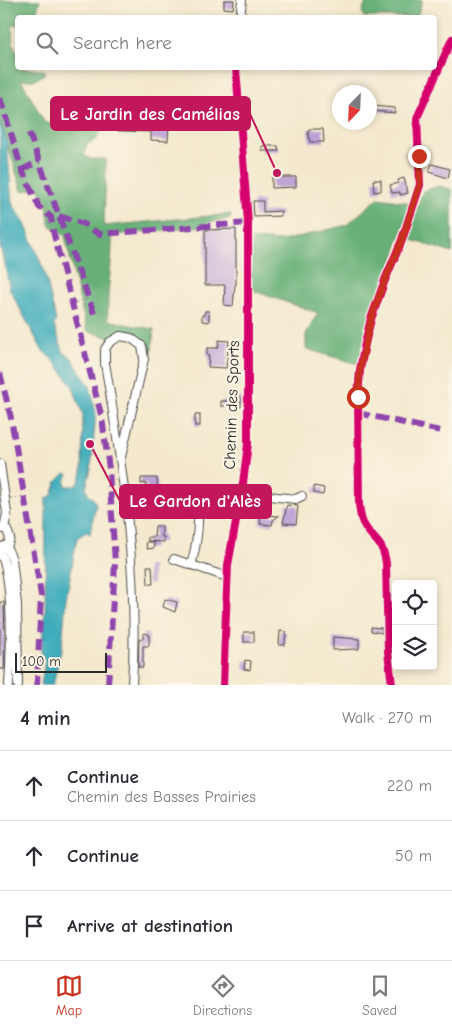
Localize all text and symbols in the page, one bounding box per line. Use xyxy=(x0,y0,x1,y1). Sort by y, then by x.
search box xyxy=(15,15,437,70)
icon: search xyxy=(33,29,61,57)
text: Search here xyxy=(73,32,172,54)
north arrow xyxy=(332,85,377,130)
callout: Le Jardin des Camélias xyxy=(51,97,250,130)
text: Le Jardin des Camélias xyxy=(60,104,240,125)
route end xyxy=(408,145,431,168)
street label: Chemin des Sports xyxy=(221,340,243,470)
route start xyxy=(347,386,370,409)
callout: Le Gardon d'Alès xyxy=(120,485,271,518)
text: Le Gardon d'Alès xyxy=(129,491,261,512)
map controls xyxy=(392,580,437,670)
button: locate xyxy=(392,580,437,625)
button: layers xyxy=(392,625,437,670)
scale bar xyxy=(15,650,108,673)
text: 100 m xyxy=(22,653,61,670)
text: 4 min xyxy=(20,706,71,730)
text: Walk · 270 m xyxy=(342,709,432,727)
text: Continue xyxy=(67,766,139,788)
icon: ahead xyxy=(20,772,48,800)
text: 220 m xyxy=(387,777,432,795)
text: Chemin des Basses Prairies xyxy=(67,788,256,806)
icon: ahead xyxy=(20,842,48,870)
text: Continue xyxy=(67,845,139,867)
text: 50 m xyxy=(395,847,432,865)
icon: arrive xyxy=(20,912,48,940)
text: Arrive at destination xyxy=(67,915,233,937)
tab: Map xyxy=(55,972,83,1019)
tab: Directions xyxy=(193,972,252,1019)
tab: Saved xyxy=(362,972,397,1019)

